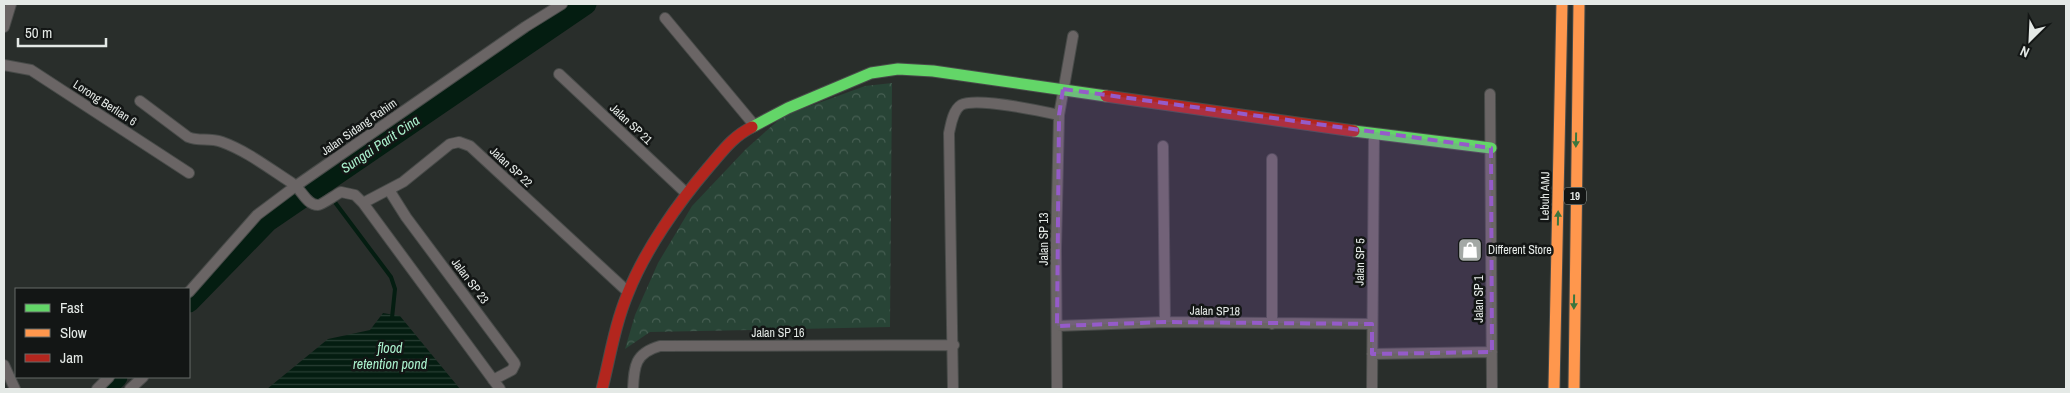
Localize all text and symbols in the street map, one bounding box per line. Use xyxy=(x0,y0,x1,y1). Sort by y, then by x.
scale bar xyxy=(18,15,105,47)
north arrow xyxy=(2005,15,2055,65)
text: 50 m xyxy=(25,22,52,43)
text: N xyxy=(2017,42,2032,62)
street label: Lorong Berlian 6 xyxy=(70,76,140,130)
street label: Jalan Sidang Rahim xyxy=(318,95,400,159)
street label: Jalan SP 21 xyxy=(606,100,656,148)
water label: Sungai Parit Cina xyxy=(337,111,423,177)
one-way arrow xyxy=(1572,132,1580,148)
street label: Jalan SP 22 xyxy=(486,143,536,191)
street label: Lebuh AMJ xyxy=(1537,171,1553,221)
road number: 19 xyxy=(1564,188,1586,205)
one-way arrow xyxy=(1554,210,1562,226)
street label: Jalan SP 13 xyxy=(1036,213,1052,265)
shop icon: Different Store xyxy=(1457,237,1483,263)
street label: Jalan SP 5 xyxy=(1352,238,1368,286)
place label: Different Store xyxy=(1488,242,1552,258)
street label: Jalan SP 23 xyxy=(448,255,492,307)
street label: Jalan SP 1 xyxy=(1471,275,1487,323)
legend xyxy=(15,288,190,378)
one-way arrow xyxy=(1570,295,1578,311)
text: Fast xyxy=(60,297,84,318)
street label: Jalan SP18 xyxy=(1190,303,1240,319)
text: Slow xyxy=(60,322,87,343)
street label: Jalan SP 16 xyxy=(752,325,804,341)
water label: flood retention pond xyxy=(353,339,428,373)
text: Jam xyxy=(60,347,83,368)

